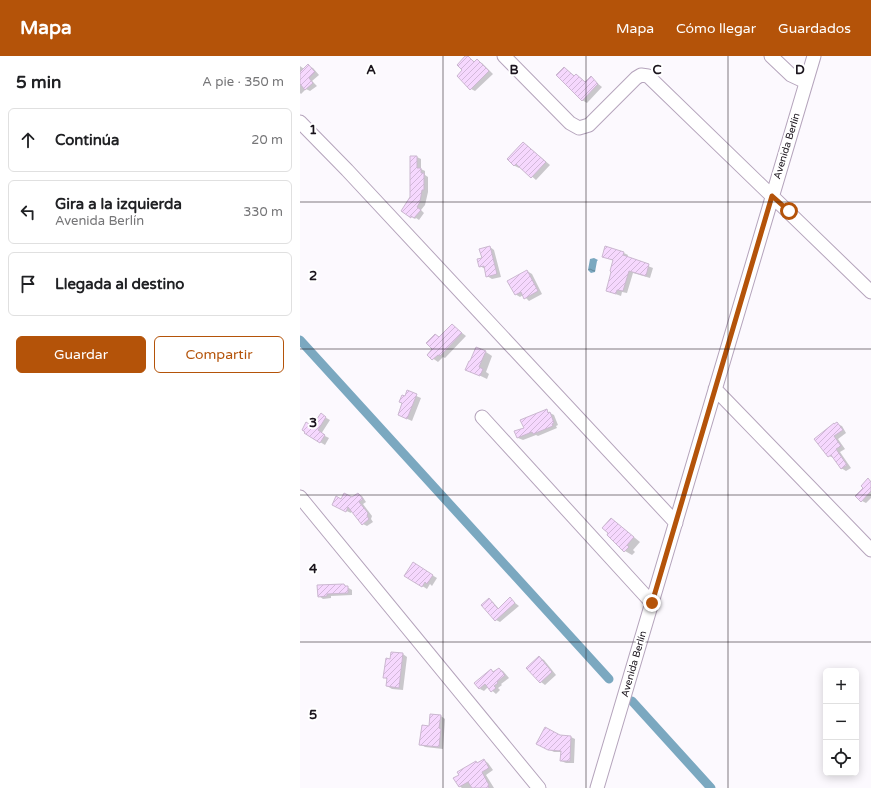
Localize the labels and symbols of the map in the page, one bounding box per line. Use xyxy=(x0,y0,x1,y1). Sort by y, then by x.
text: A xyxy=(366,62,376,78)
text: B xyxy=(509,62,519,78)
text: C xyxy=(652,62,662,78)
text: D xyxy=(795,62,805,78)
street label: Avenida Berlín xyxy=(771,111,803,181)
text: 1 xyxy=(309,122,317,138)
route start xyxy=(780,202,798,220)
text: 2 xyxy=(309,268,317,284)
text: 3 xyxy=(309,415,317,431)
text: 4 xyxy=(309,561,318,577)
route end xyxy=(643,594,661,612)
street label: Avenida Berlín xyxy=(619,629,649,699)
text: 5 xyxy=(309,707,317,723)

